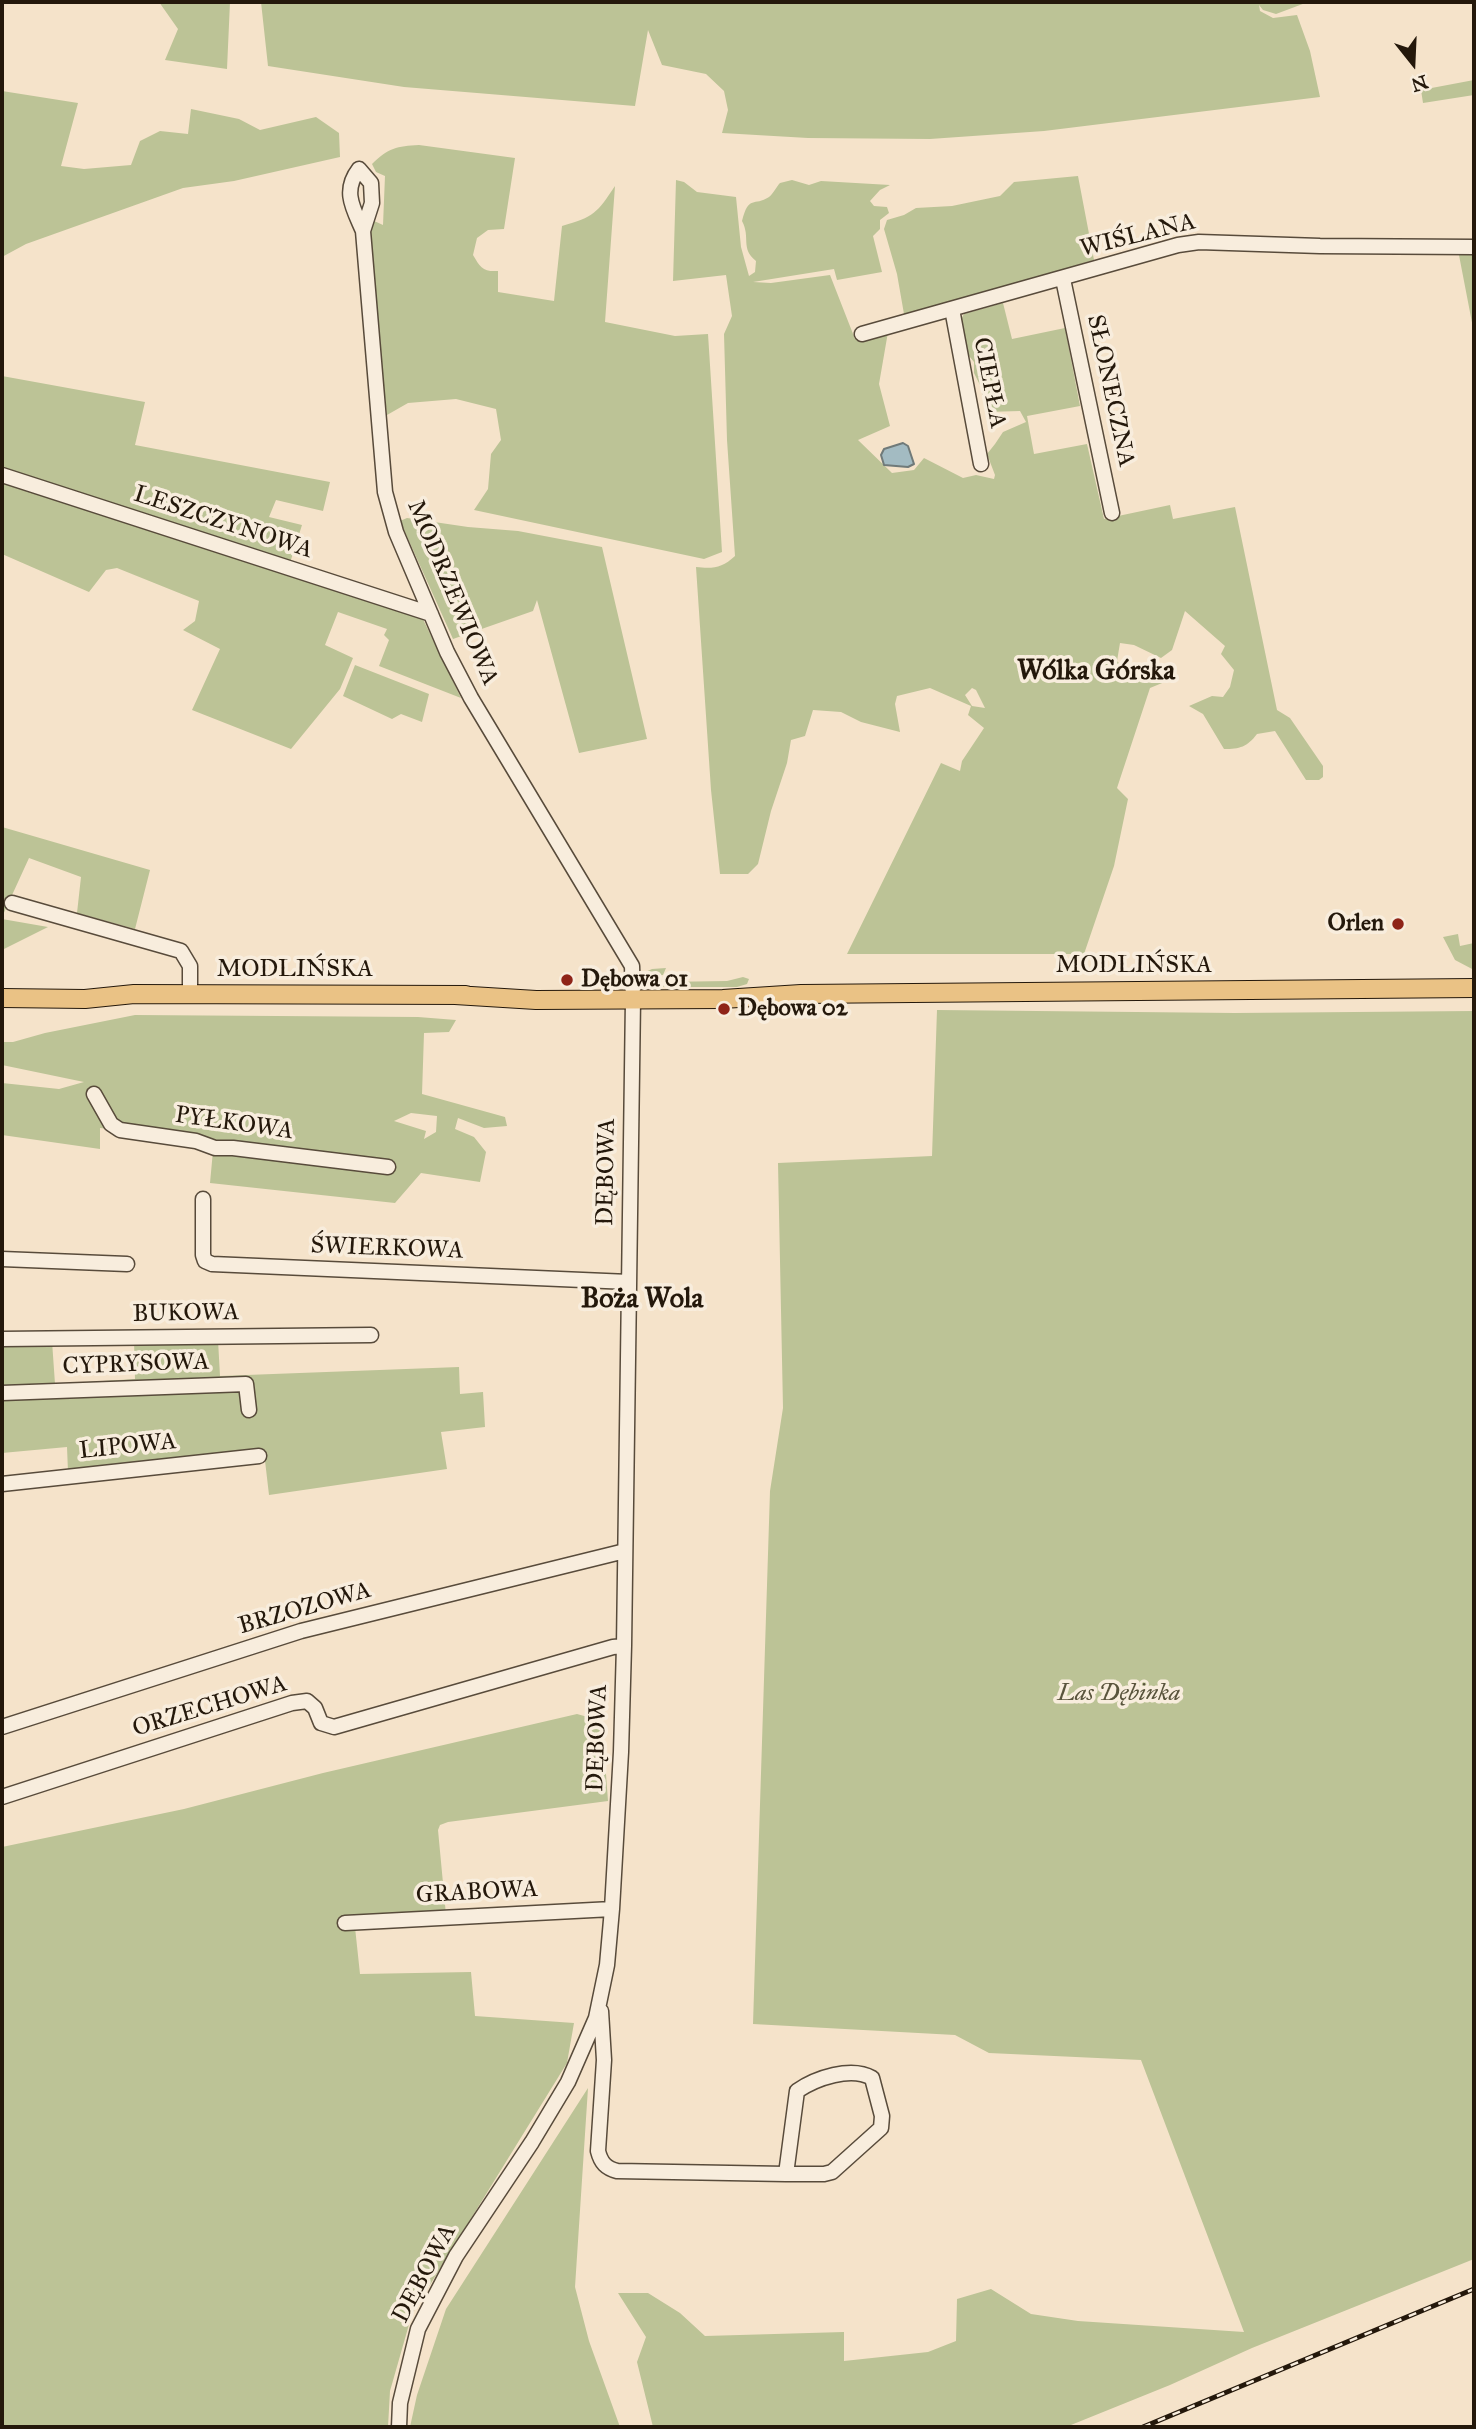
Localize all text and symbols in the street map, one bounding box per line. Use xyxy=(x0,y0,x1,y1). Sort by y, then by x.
north arrow xyxy=(1378,28,1448,98)
text: N xyxy=(1408,70,1431,97)
street label: WIŚLANA xyxy=(1077,208,1199,264)
street label: SŁONECZNA xyxy=(1080,312,1140,470)
street label: CIEPŁA xyxy=(966,335,1012,431)
street label: LESZCZYNOWA xyxy=(130,480,316,566)
street label: MODRZEWIOWA xyxy=(400,496,504,690)
district label: Wólka Górska xyxy=(1017,655,1175,689)
place label: Orlen xyxy=(1327,910,1384,938)
marker: Orlen xyxy=(1390,916,1406,932)
street label: MODLIŃSKA xyxy=(1056,952,1212,980)
street label: MODLIŃSKA xyxy=(217,956,373,984)
place label: Dębowa 01 xyxy=(581,966,688,994)
marker: Dębowa 01 xyxy=(559,972,575,988)
place label: Dębowa 02 xyxy=(738,995,848,1023)
marker: Dębowa 02 xyxy=(716,1001,732,1017)
street label: PYŁKOWA xyxy=(173,1101,295,1147)
street label: DĘBOWA xyxy=(592,1118,622,1226)
street label: ŚWIERKOWA xyxy=(310,1232,464,1266)
district label: Boża Wola xyxy=(581,1283,703,1317)
street label: BUKOWA xyxy=(132,1299,240,1329)
street label: CYPRYSOWA xyxy=(62,1348,210,1382)
street label: LIPOWA xyxy=(78,1428,178,1466)
street label: BRZOZOWA xyxy=(235,1576,375,1642)
street label: ORZECHOWA xyxy=(129,1670,291,1744)
park label: Las Dębinka xyxy=(1058,1680,1180,1708)
street label: DĘBOWA xyxy=(582,1684,614,1792)
street label: GRABOWA xyxy=(415,1875,539,1911)
street label: DĘBOWA xyxy=(387,2220,463,2328)

